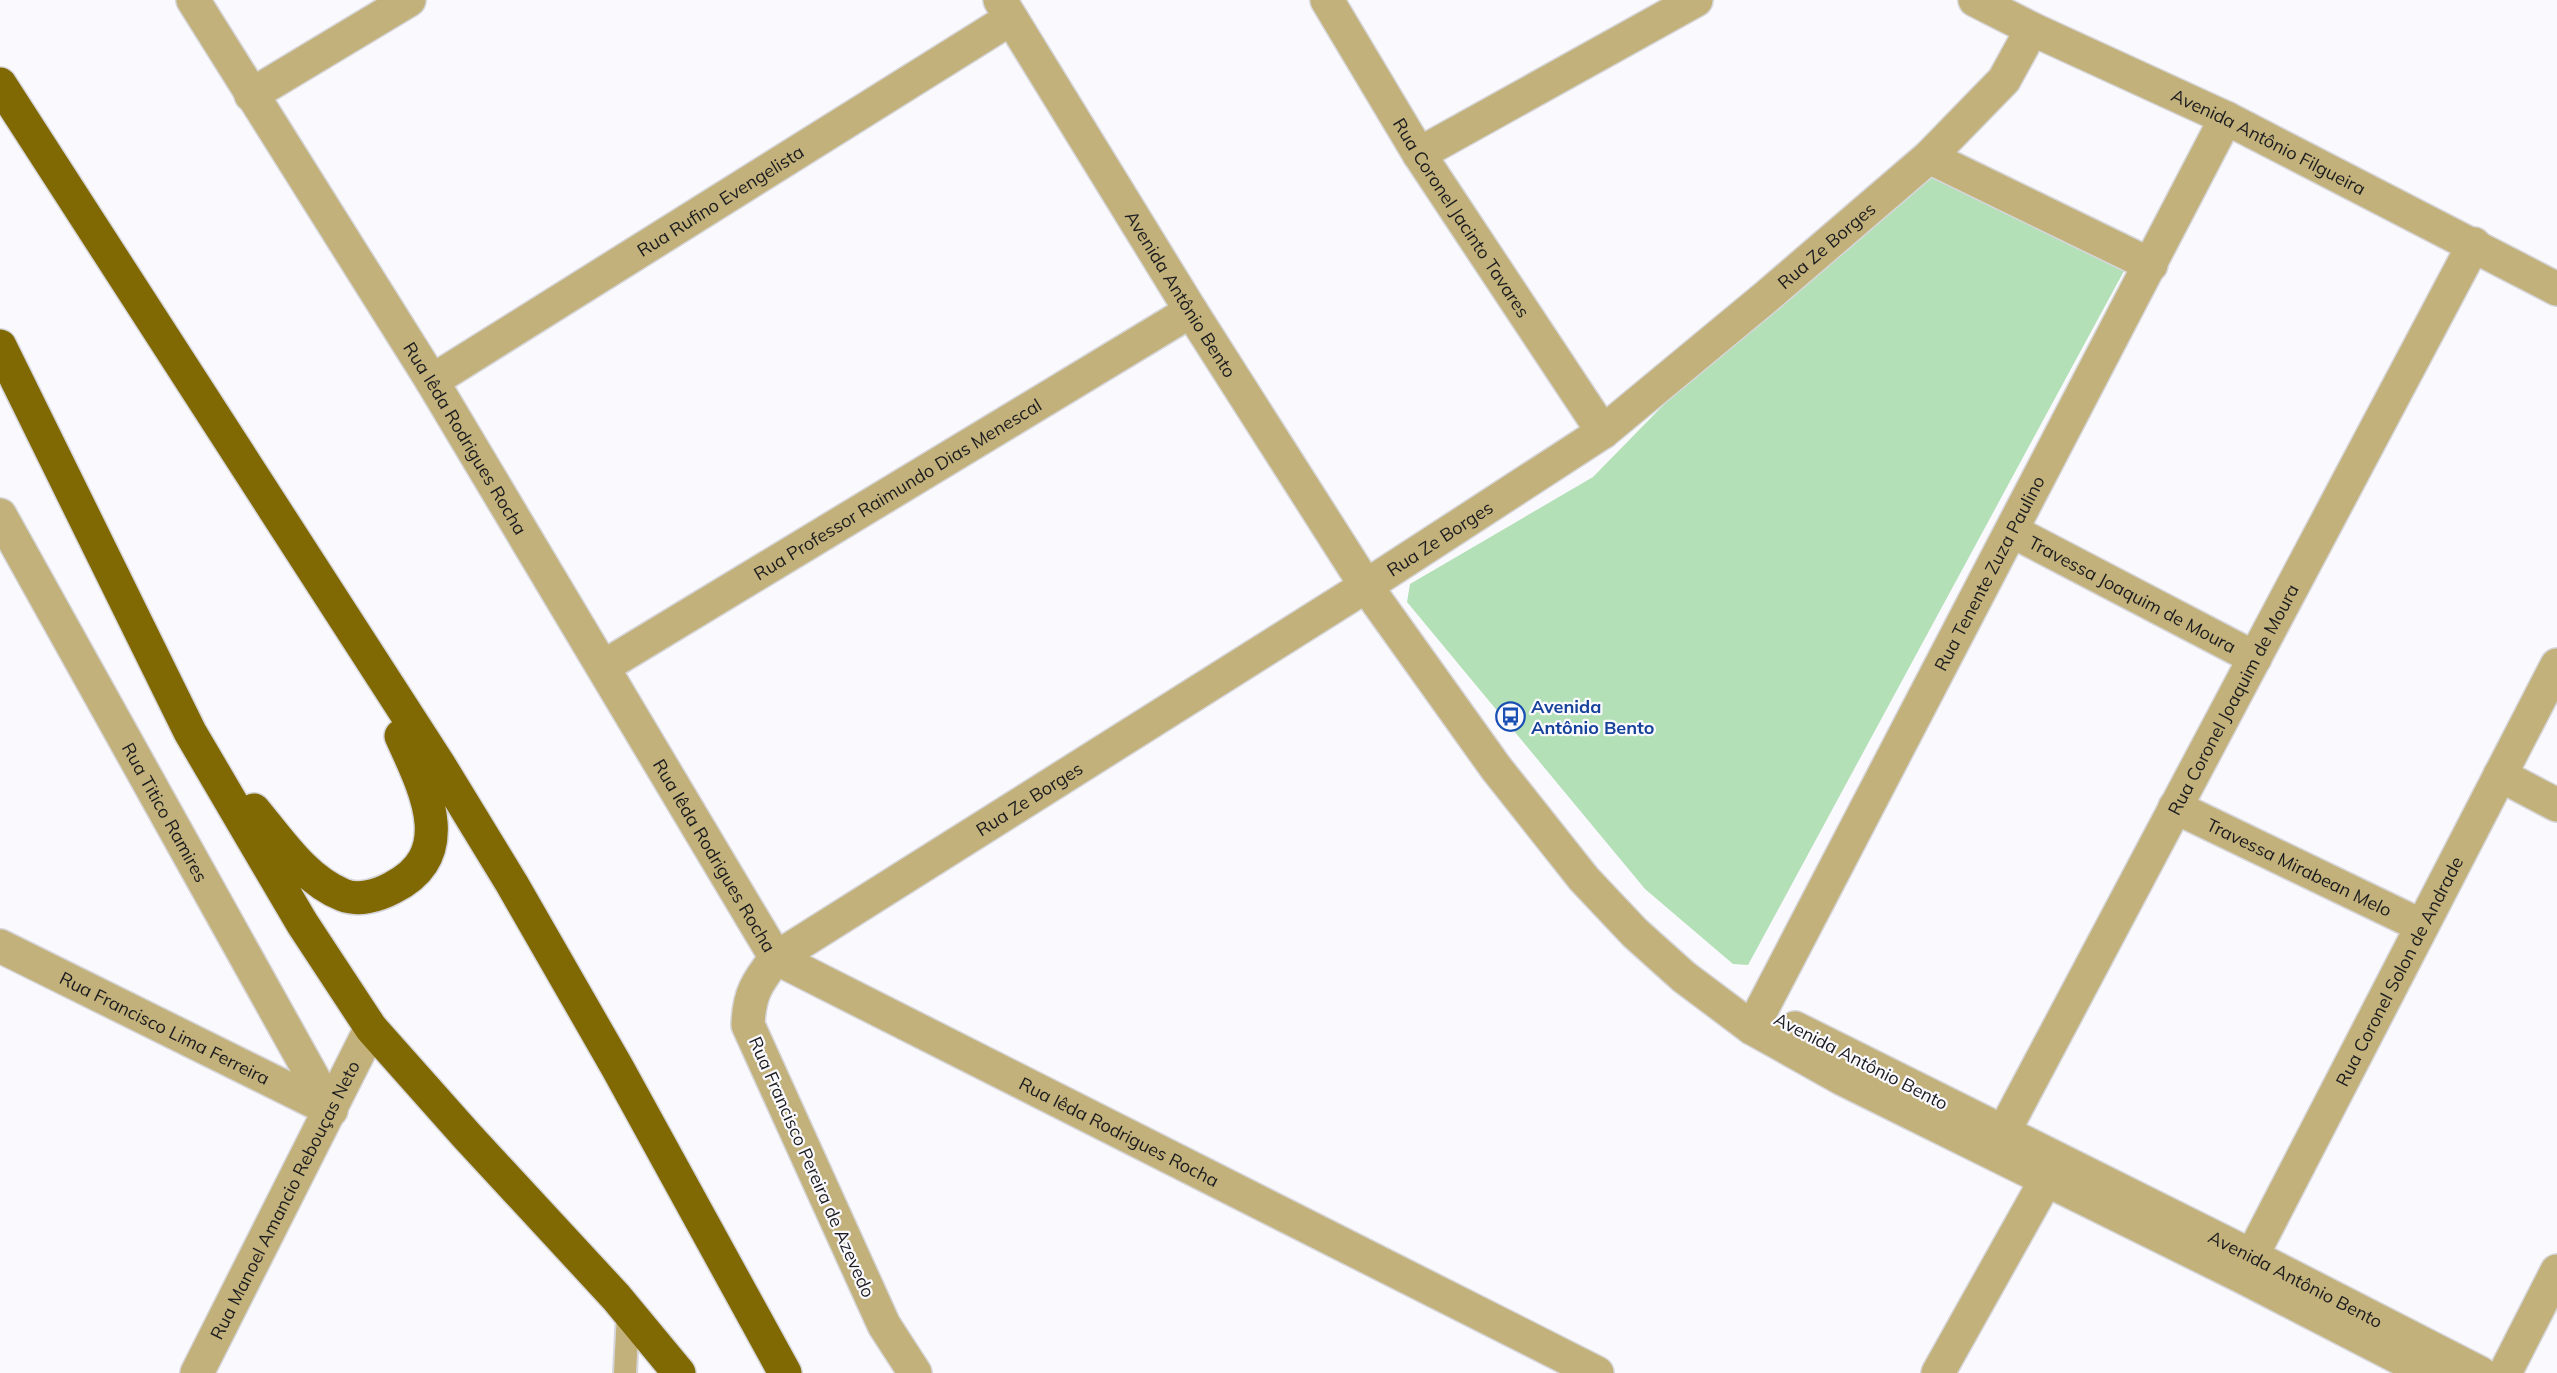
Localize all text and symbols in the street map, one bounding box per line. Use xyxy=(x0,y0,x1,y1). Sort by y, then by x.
street label: Avenida Antônio Filgueira xyxy=(2168,83,2370,200)
street label: Rua Coronel Jacinto Tavares xyxy=(1388,114,1535,322)
street label: Rua Rufino Evengelista xyxy=(632,140,808,261)
street label: Rua Ze Borges xyxy=(1772,197,1880,294)
street label: Avenida Antônio Bento xyxy=(1120,206,1242,382)
street label: Rua Iêda Rodrigues Rocha xyxy=(399,337,532,539)
street label: Rua Professor Raimundo Dias Menescal xyxy=(749,393,1045,585)
street label: Rua Tenente Zuza Paulino xyxy=(1929,471,2049,675)
street label: Rua Ze Borges xyxy=(1382,495,1497,581)
street label: Travessa Joaquim de Moura xyxy=(2025,530,2240,658)
street label: Rua Coronel Joaquim de Moura xyxy=(2162,580,2303,819)
place label: Avenida Antônio Bento xyxy=(1531,695,1654,739)
bus stop icon: Avenida Antônio Bento xyxy=(1494,700,1526,732)
street label: Rua Titico Ramires xyxy=(117,738,213,886)
street label: Rua Iêda Rodrigues Rocha xyxy=(648,755,781,956)
street label: Rua Ze Borges xyxy=(971,756,1087,841)
street label: Travessa Mirabean Melo xyxy=(2203,813,2396,921)
street label: Rua Coronel Solon de Andrade xyxy=(2330,852,2468,1090)
street label: Rua Francisco Lima Ferreira xyxy=(56,966,274,1089)
street label: Avenida Antônio Bento xyxy=(1770,1007,1952,1115)
street label: Rua Francisco Pereira de Azevedo xyxy=(744,1033,880,1301)
street label: Rua Manoel Amancio Rebouças Neto xyxy=(204,1056,364,1343)
street label: Rua Iêda Rodrigues Rocha xyxy=(1015,1071,1223,1192)
street label: Avenida Antônio Bento xyxy=(2205,1225,2387,1333)

